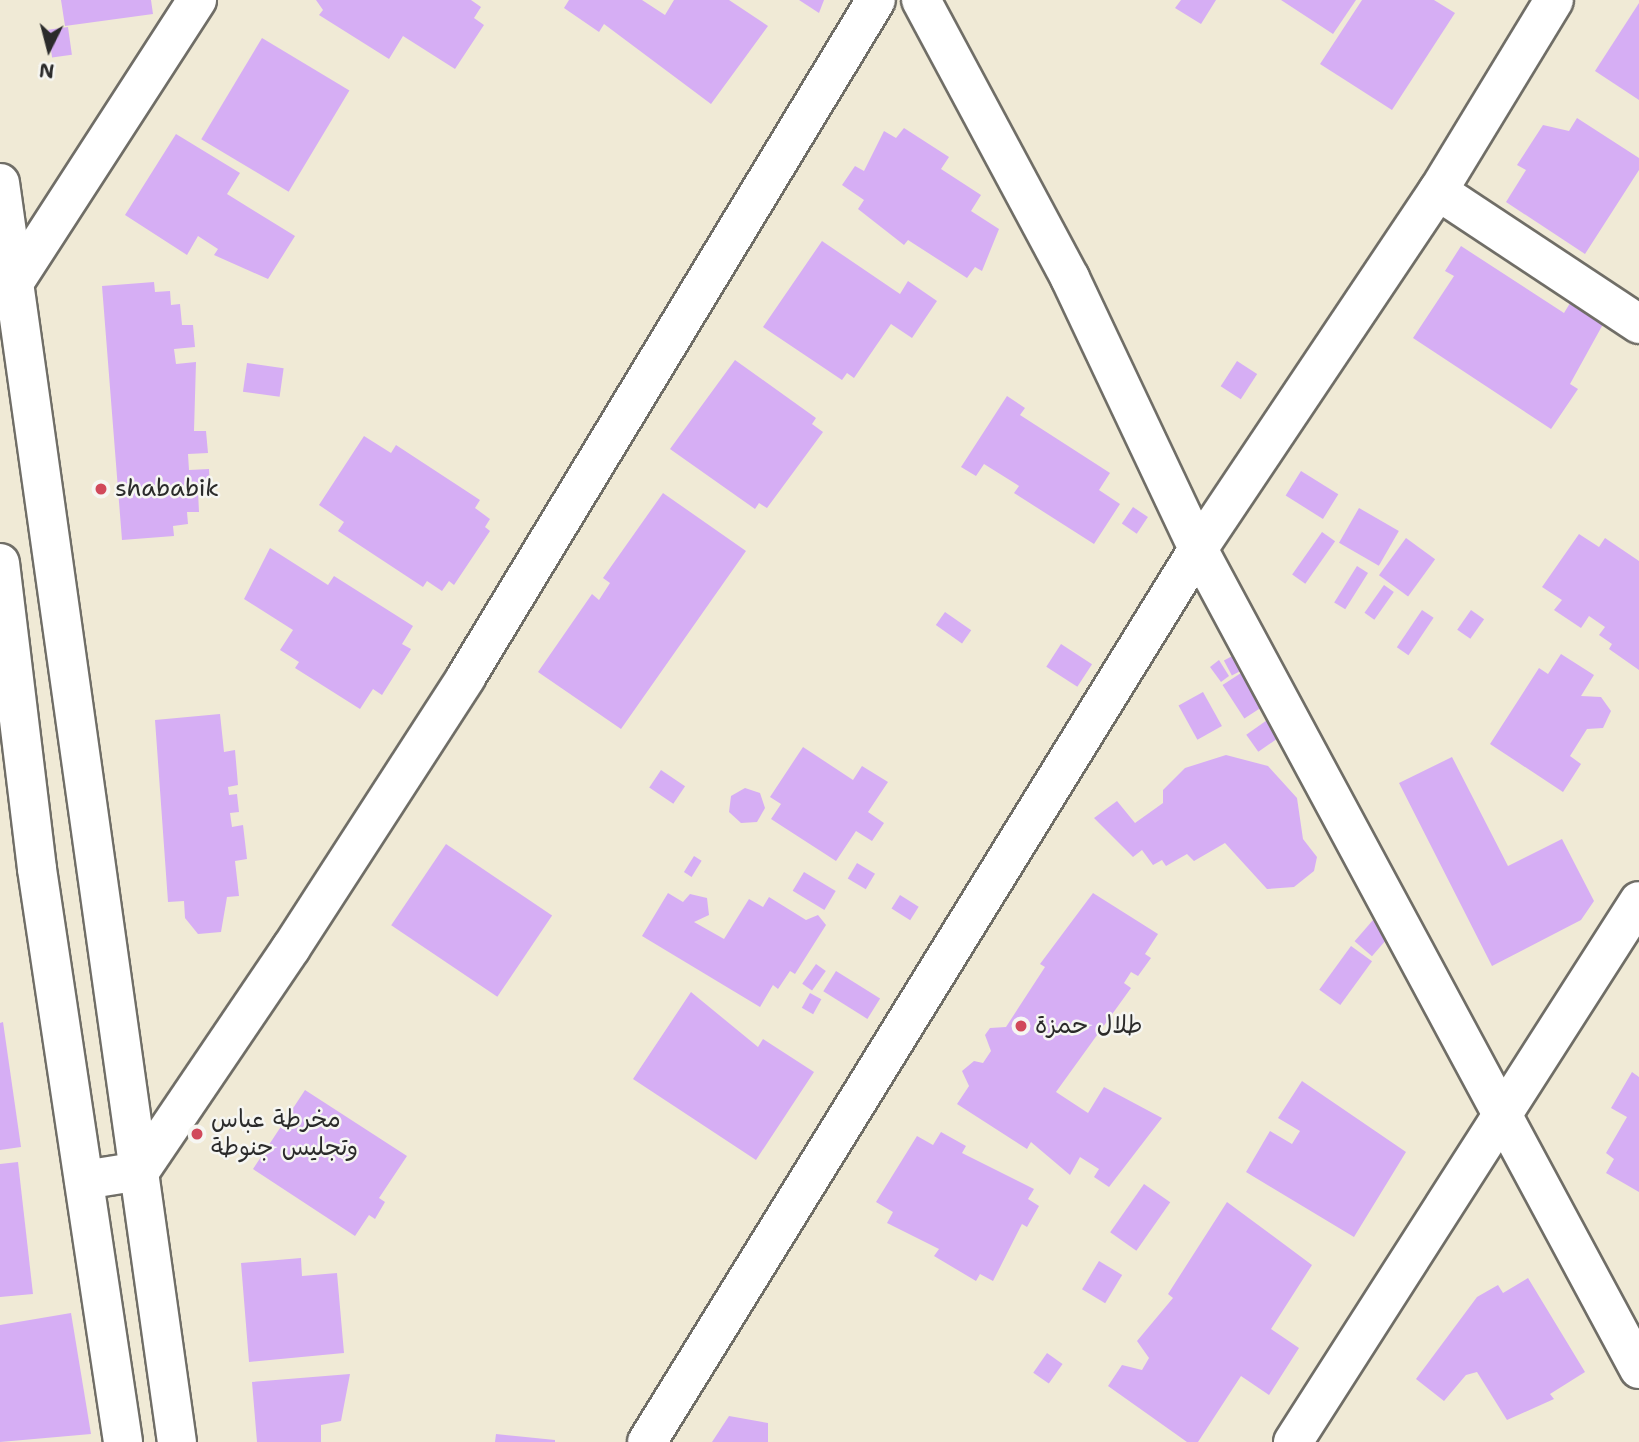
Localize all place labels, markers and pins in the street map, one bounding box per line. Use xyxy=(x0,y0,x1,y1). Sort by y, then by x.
place label: shababik xyxy=(115,475,219,503)
marker: shababik xyxy=(93,481,109,497)
place label: طلال حمزة xyxy=(1035,1012,1143,1040)
marker: طلال حمزة xyxy=(1013,1018,1029,1034)
place label: مخرطة عباس وتجليس جنوطة xyxy=(211,1106,358,1162)
marker: مخرطة عباس وتجليس جنوطة xyxy=(189,1126,205,1142)

